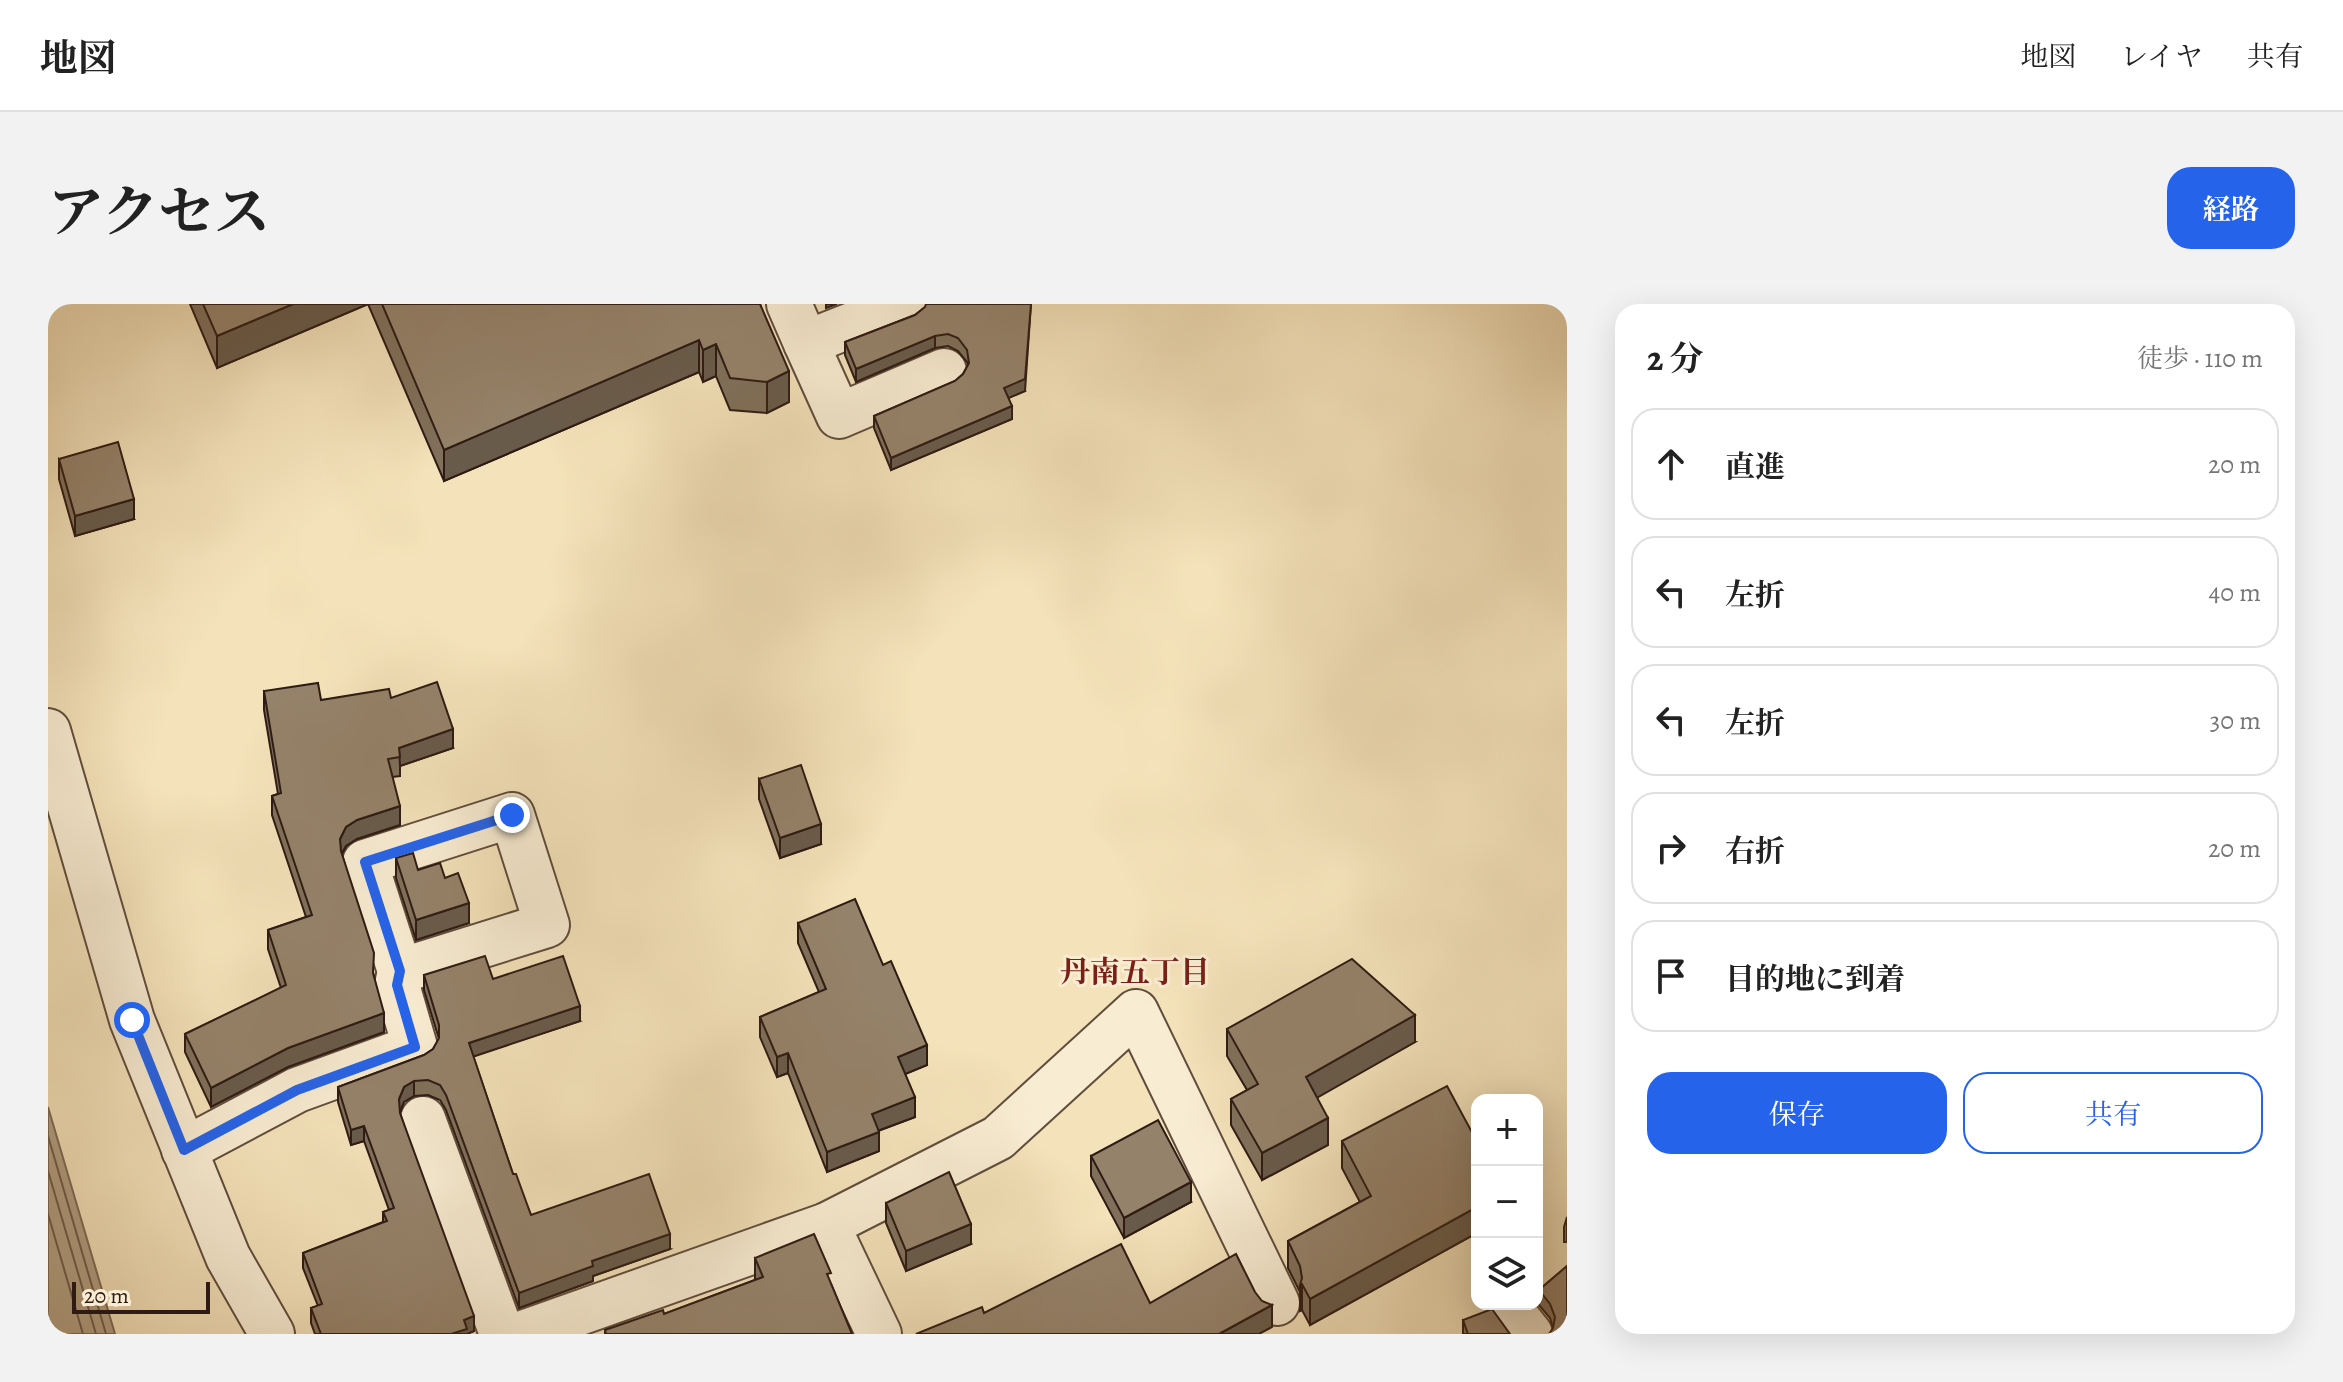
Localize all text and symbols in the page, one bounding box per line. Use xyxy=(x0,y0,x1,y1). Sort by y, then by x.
text: 地図 xyxy=(40,32,116,84)
text: 地図 xyxy=(2020,38,2076,76)
text: レイヤ xyxy=(2120,38,2203,76)
text: 共有 xyxy=(2247,38,2303,76)
button: 経路 xyxy=(2167,167,2295,249)
text: アクセス xyxy=(48,174,270,250)
text: 2 分 xyxy=(1647,335,1703,382)
text: 徒歩 · 110 m xyxy=(2137,341,2263,376)
icon: ahead xyxy=(1649,442,1693,486)
text: 直進 xyxy=(1725,447,1785,487)
text: 20 m xyxy=(2208,447,2261,482)
icon: left xyxy=(1649,570,1693,614)
text: 左折 xyxy=(1725,575,1785,615)
text: 40 m xyxy=(2209,575,2261,610)
icon: left xyxy=(1649,698,1693,742)
text: 左折 xyxy=(1725,703,1785,743)
text: 30 m xyxy=(2210,703,2261,738)
route end xyxy=(494,797,530,833)
icon: right xyxy=(1649,826,1693,870)
text: 右折 xyxy=(1725,831,1785,871)
text: 20 m xyxy=(2208,831,2261,866)
district label: 丹南五丁目 xyxy=(1060,952,1210,992)
icon: arrive xyxy=(1649,954,1693,998)
text: 目的地に到着 xyxy=(1725,959,1905,999)
route start xyxy=(114,1002,150,1038)
button: 保存 xyxy=(1647,1072,1947,1154)
button: 共有 xyxy=(1963,1072,2263,1154)
map controls xyxy=(1471,1094,1543,1310)
button: + xyxy=(1471,1094,1543,1166)
button: − xyxy=(1471,1166,1543,1238)
button: layers xyxy=(1471,1238,1543,1310)
scale bar xyxy=(72,1278,210,1314)
text: 20 m xyxy=(84,1281,129,1311)

